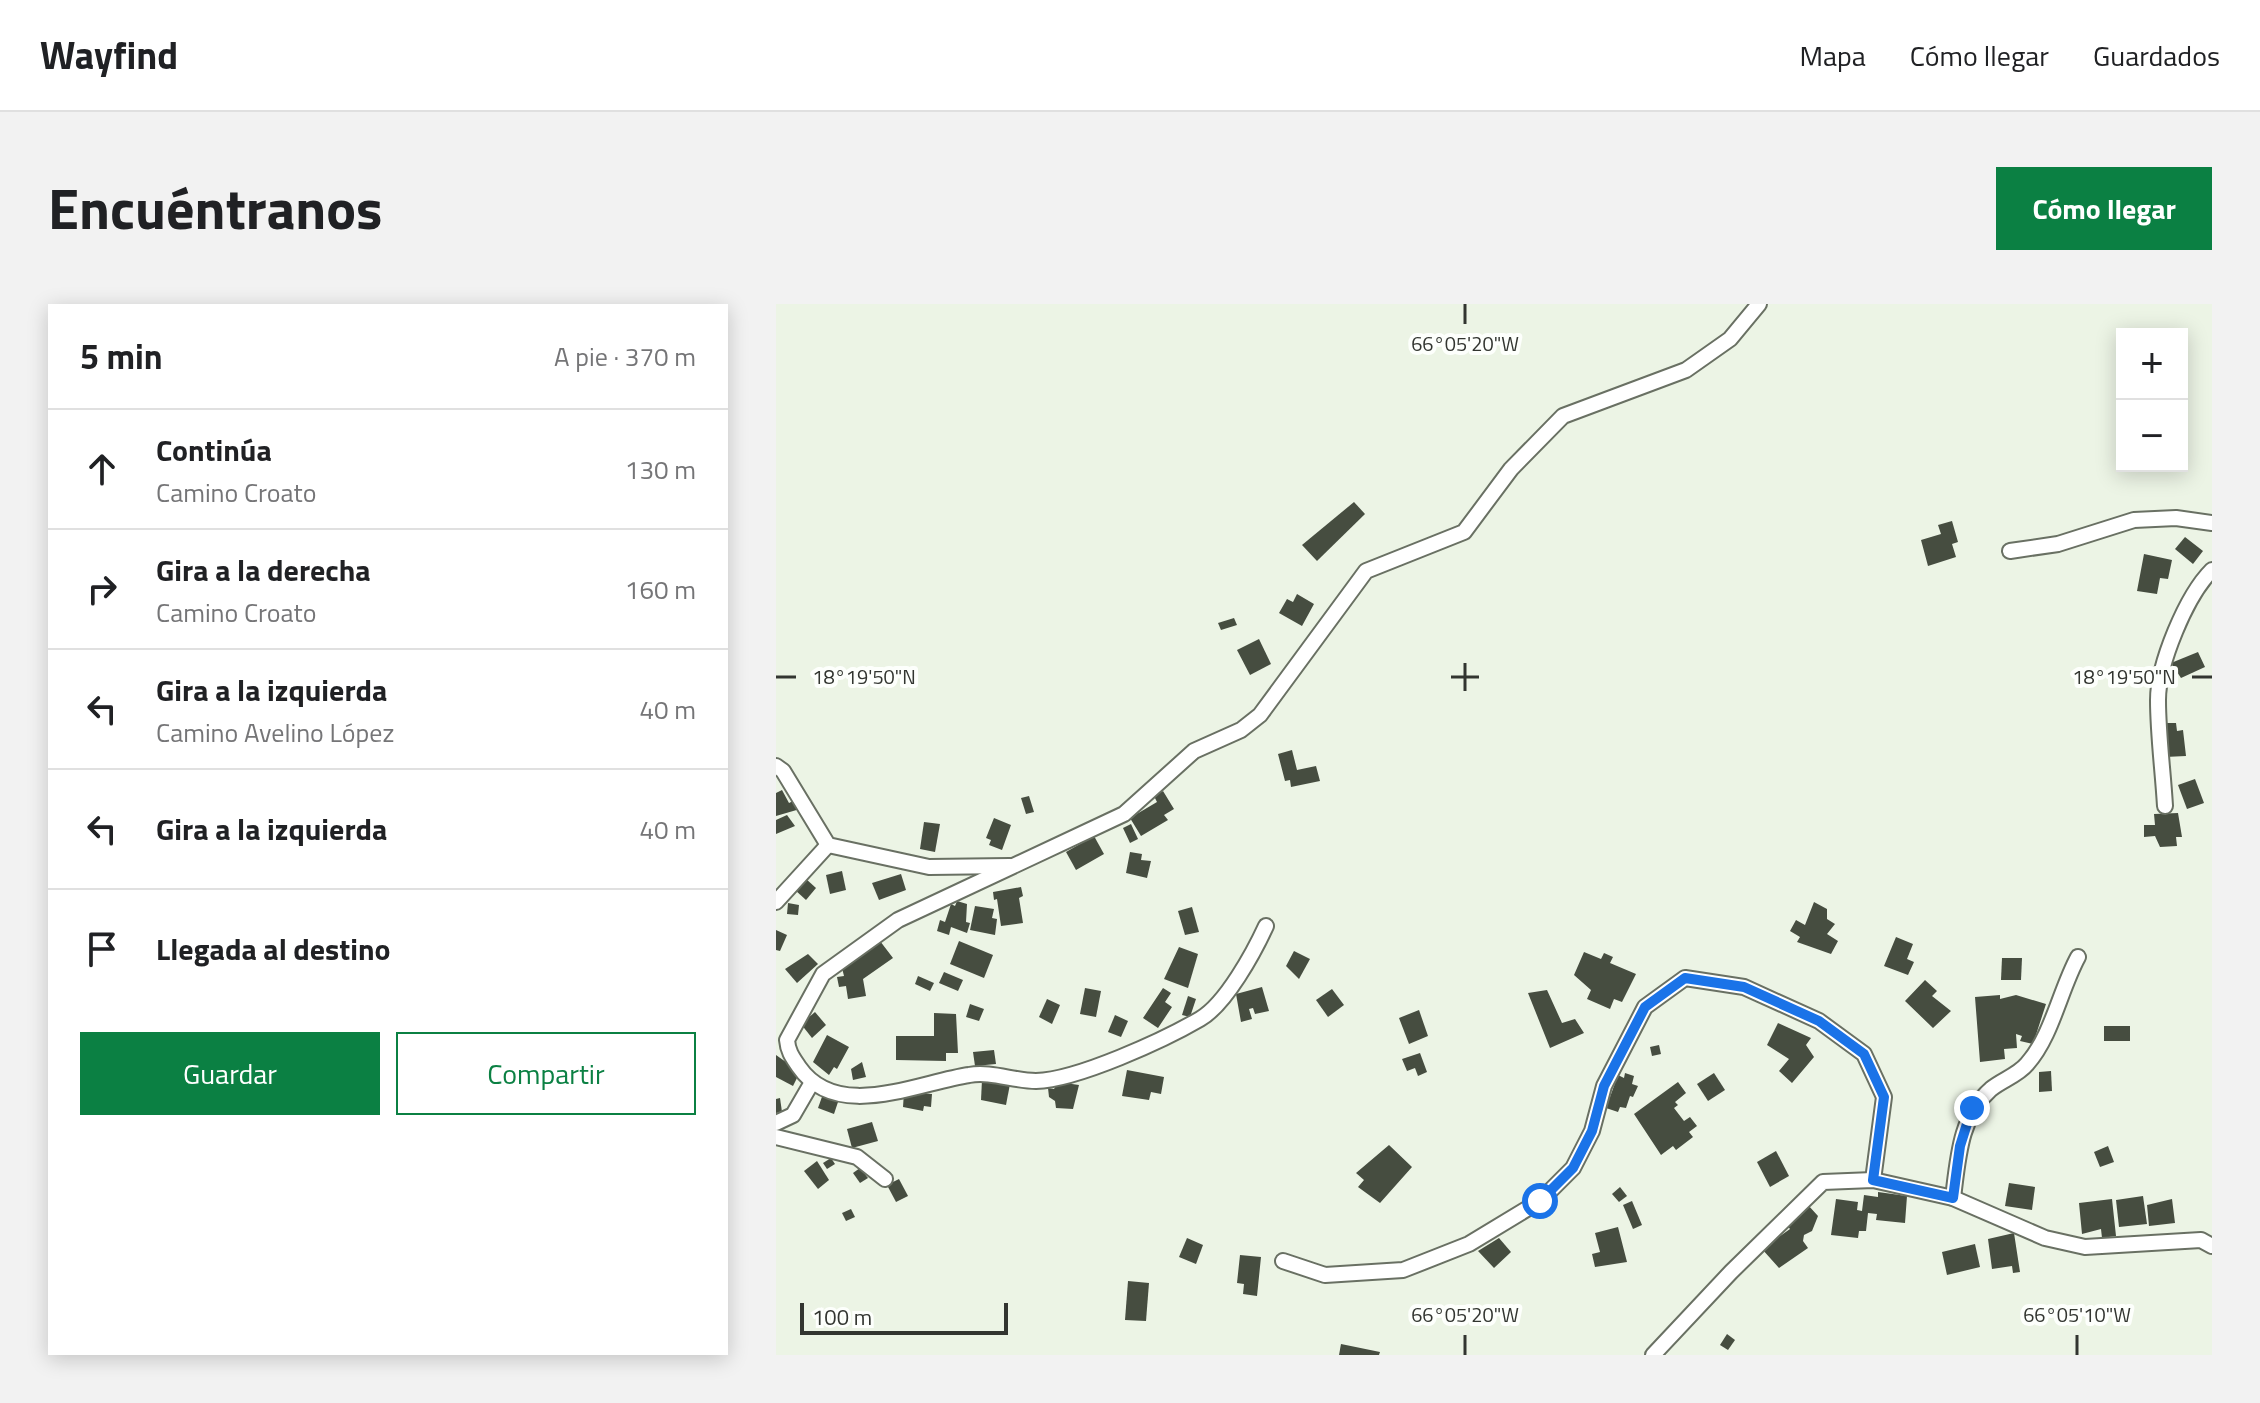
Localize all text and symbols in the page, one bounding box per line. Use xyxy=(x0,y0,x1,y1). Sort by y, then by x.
text: Wayfind xyxy=(40,26,178,84)
text: Mapa xyxy=(1799,34,1866,77)
text: Cómo llegar xyxy=(1910,34,2049,77)
text: Guardados xyxy=(2093,34,2220,77)
text: Encuéntranos xyxy=(48,166,383,251)
button: Cómo llegar xyxy=(1996,167,2212,250)
text: 66°05'20"W xyxy=(1411,328,1519,359)
map controls xyxy=(2116,328,2188,472)
button: + xyxy=(2116,328,2188,400)
text: 5 min xyxy=(80,330,163,382)
text: A pie · 370 m xyxy=(554,337,696,376)
button: − xyxy=(2116,400,2188,472)
text: Continúa xyxy=(156,427,272,473)
icon: ahead xyxy=(80,447,124,491)
text: 130 m xyxy=(625,450,696,489)
text: Camino Croato xyxy=(156,473,316,512)
text: Gira a la derecha xyxy=(156,547,371,593)
icon: right xyxy=(80,567,124,611)
text: 160 m xyxy=(625,570,696,609)
text: Camino Croato xyxy=(156,593,316,632)
text: 18°19'50"N xyxy=(812,661,916,692)
text: 18°19'50"N xyxy=(2072,661,2176,692)
text: Gira a la izquierda xyxy=(156,667,387,713)
icon: left xyxy=(80,687,124,731)
text: 40 m xyxy=(639,690,696,729)
text: Camino Avelino López xyxy=(156,713,394,752)
text: Gira a la izquierda xyxy=(156,806,387,852)
icon: left xyxy=(80,807,124,851)
text: 40 m xyxy=(639,810,696,849)
text: Llegada al destino xyxy=(156,926,390,972)
icon: arrive xyxy=(80,927,124,971)
button: Guardar xyxy=(80,1032,380,1115)
button: Compartir xyxy=(396,1032,696,1115)
route end xyxy=(1954,1090,1990,1126)
route start xyxy=(1522,1183,1558,1219)
scale bar xyxy=(800,1299,1008,1335)
text: 66°05'20"W xyxy=(1411,1299,1519,1330)
text: 66°05'10"W xyxy=(2023,1299,2131,1330)
text: 100 m xyxy=(812,1300,872,1334)

